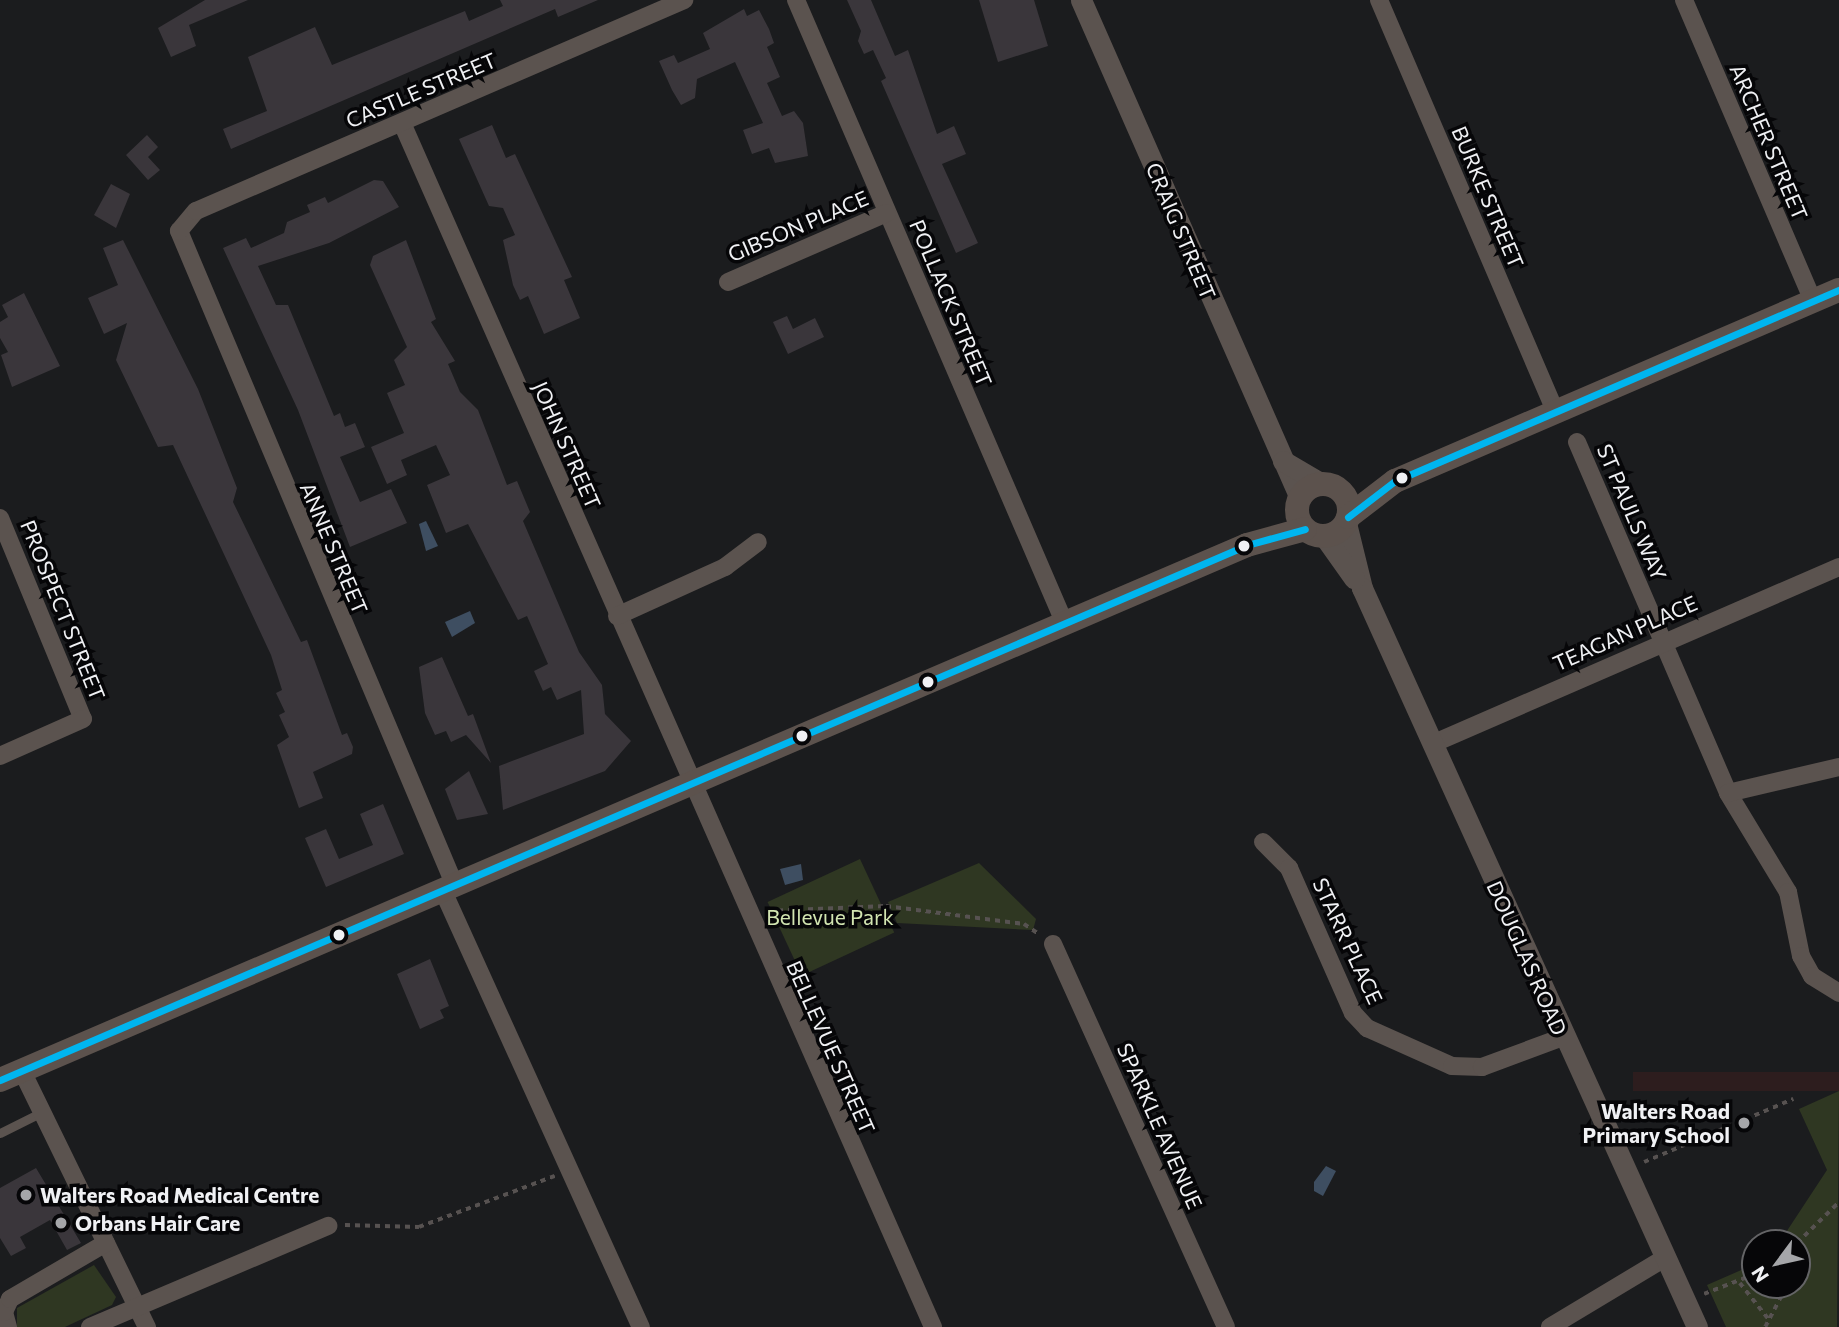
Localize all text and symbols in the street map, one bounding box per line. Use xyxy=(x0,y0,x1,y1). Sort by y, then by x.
street label: CASTLE STREET xyxy=(342,47,500,133)
street label: ARCHER STREET xyxy=(1725,60,1813,224)
street label: BURKE STREET xyxy=(1447,122,1529,272)
street label: CRAIG STREET xyxy=(1141,159,1221,303)
street label: GIBSON PLACE xyxy=(724,185,872,267)
street label: POLLACK STREET xyxy=(904,216,998,390)
street label: JOHN STREET xyxy=(528,377,606,513)
street label: ST PAULS WAY xyxy=(1592,440,1672,584)
unlabelled marker xyxy=(1395,471,1409,485)
street label: ANNE STREET xyxy=(295,478,373,618)
street label: PROSPECT STREET xyxy=(15,516,111,704)
unlabelled marker xyxy=(1237,539,1251,553)
street label: TEAGAN PLACE xyxy=(1549,590,1701,676)
unlabelled marker xyxy=(921,675,935,689)
unlabelled marker xyxy=(795,729,809,743)
street label: STARR PLACE xyxy=(1308,874,1388,1008)
street label: DOUGLAS ROAD xyxy=(1482,877,1572,1039)
park label: Bellevue Park xyxy=(766,904,894,930)
unlabelled marker xyxy=(332,928,346,942)
street label: BELLEVUE STREET xyxy=(782,957,880,1137)
street label: SPARKLE AVENUE xyxy=(1112,1039,1208,1213)
place label: Walters Road Primary School xyxy=(1583,1098,1730,1148)
marker: Walters Road Primary School xyxy=(1736,1115,1752,1131)
place label: Walters Road Medical Centre xyxy=(40,1182,319,1208)
marker: Walters Road Medical Centre xyxy=(18,1187,34,1203)
place label: Orbans Hair Care xyxy=(75,1210,240,1236)
marker: Orbans Hair Care xyxy=(53,1215,69,1231)
north arrow xyxy=(1741,1229,1811,1299)
text: N xyxy=(1746,1262,1773,1287)

